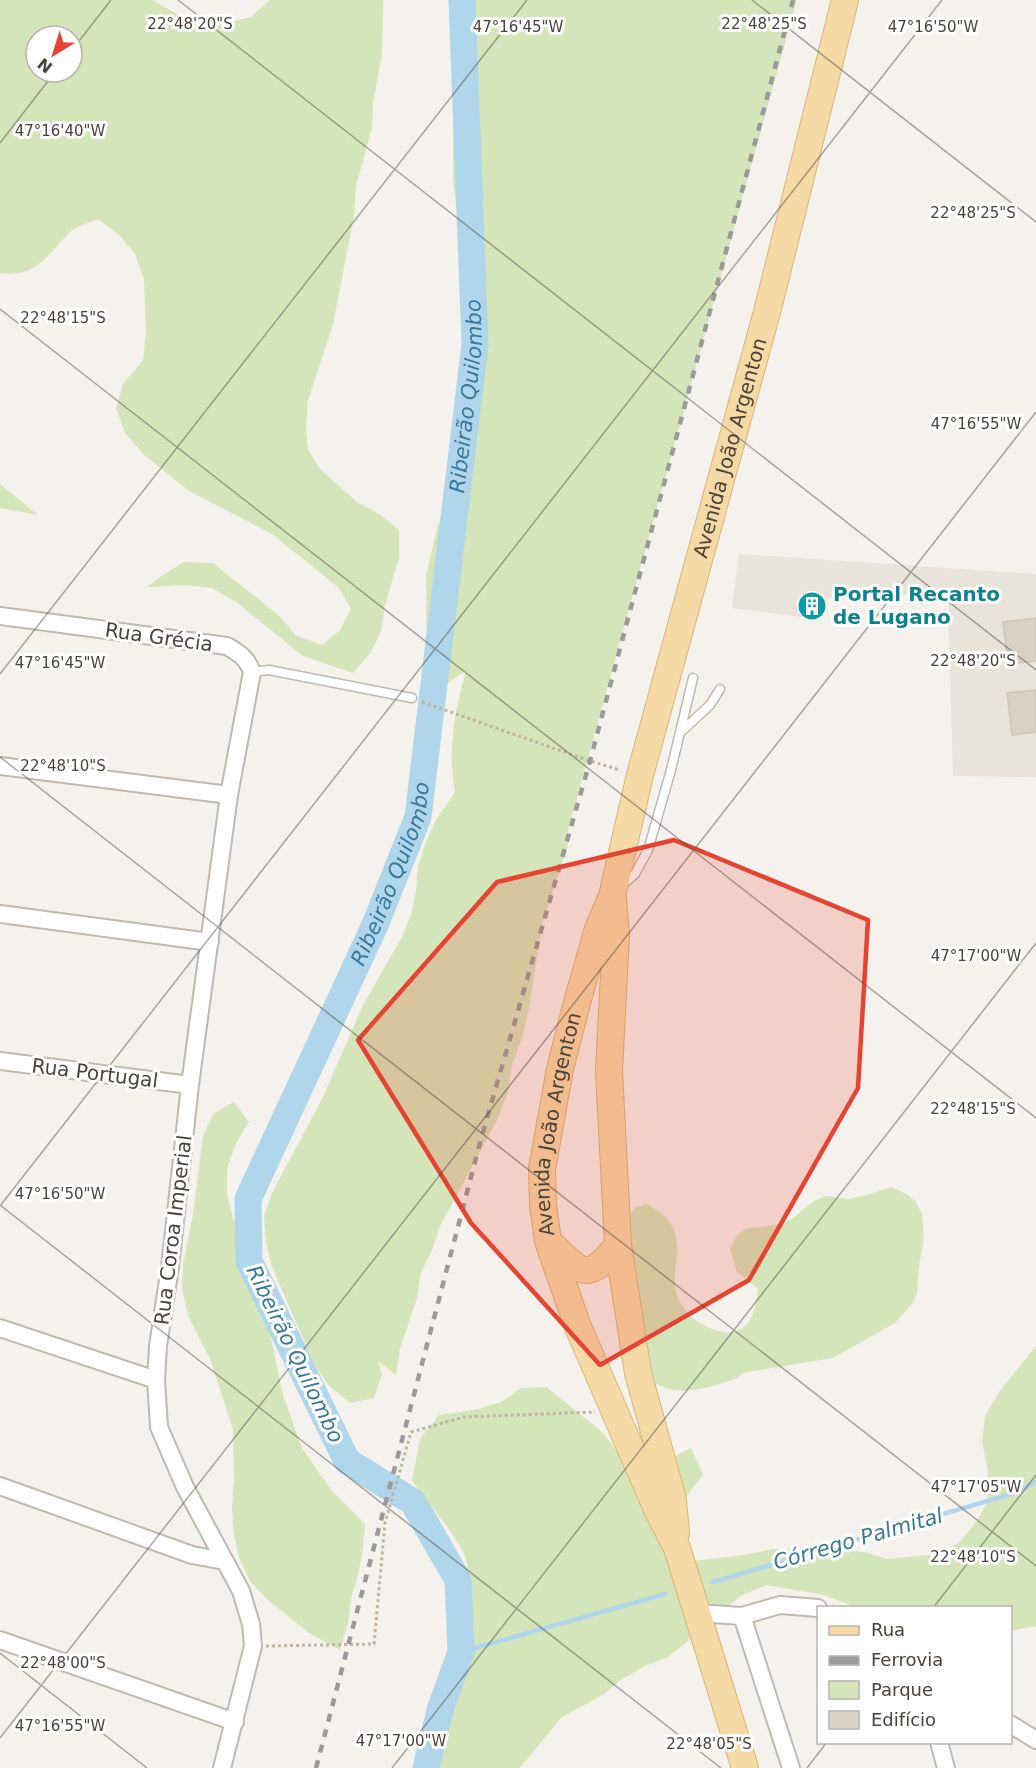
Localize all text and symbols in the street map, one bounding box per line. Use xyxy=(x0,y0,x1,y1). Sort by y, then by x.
text: 22°48'20"S xyxy=(147,15,233,33)
text: 22°48'25"S xyxy=(721,15,807,33)
text: 47°16'45"W xyxy=(473,18,563,36)
text: 47°16'50"W xyxy=(888,18,978,36)
north arrow xyxy=(24,24,84,84)
text: N xyxy=(34,54,56,77)
text: 47°16'40"W xyxy=(15,122,105,140)
text: 22°48'25"S xyxy=(930,204,1016,222)
water label: Ribeirão Quilombo xyxy=(445,299,487,494)
text: 22°48'15"S xyxy=(20,309,106,327)
street label: Avenida João Argenton xyxy=(688,335,771,561)
text: 47°16'55"W xyxy=(931,415,1021,433)
place label: Portal Recanto de Lugano xyxy=(833,582,1000,629)
building icon: Portal Recanto de Lugano xyxy=(796,590,828,622)
street label: Rua Grécia xyxy=(104,618,214,656)
text: 22°48'20"S xyxy=(930,652,1016,670)
text: 47°16'45"W xyxy=(15,654,105,672)
text: 22°48'10"S xyxy=(20,757,106,775)
water label: Ribeirão Quilombo xyxy=(346,781,434,969)
text: 47°17'00"W xyxy=(931,947,1021,965)
street label: Avenida João Argenton xyxy=(530,1010,586,1238)
street label: Rua Portugal xyxy=(30,1053,160,1093)
text: 22°48'15"S xyxy=(930,1100,1016,1118)
street label: Rua Coroa Imperial xyxy=(149,1134,197,1326)
text: 47°16'50"W xyxy=(15,1185,105,1203)
water label: Ribeirão Quilombo xyxy=(242,1261,348,1447)
text: 47°17'05"W xyxy=(931,1478,1021,1496)
water label: Córrego Palmital xyxy=(771,1503,946,1575)
text: 22°48'10"S xyxy=(930,1548,1016,1566)
legend xyxy=(817,1606,1012,1744)
text: Rua xyxy=(871,1619,905,1640)
text: Ferrovia xyxy=(871,1649,943,1670)
text: 22°48'00"S xyxy=(20,1654,106,1672)
text: Parque xyxy=(871,1679,933,1700)
text: Edifício xyxy=(871,1709,936,1730)
text: 47°16'55"W xyxy=(15,1717,105,1735)
text: 47°17'00"W xyxy=(356,1732,446,1750)
text: 22°48'05"S xyxy=(666,1735,752,1753)

